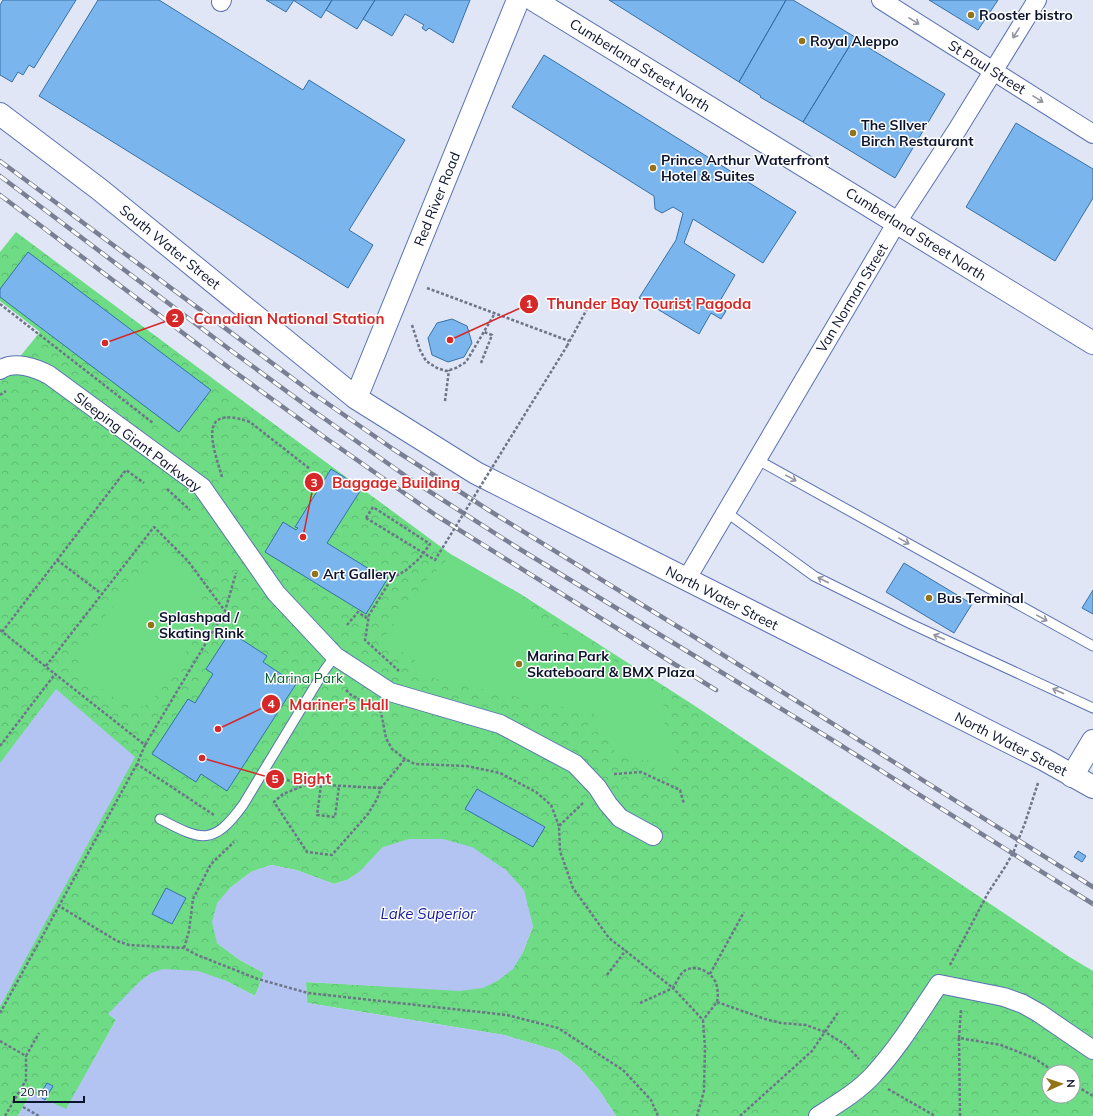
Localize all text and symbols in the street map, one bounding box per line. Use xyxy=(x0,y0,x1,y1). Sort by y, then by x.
place label: Rooster bistro xyxy=(979,6,1073,24)
marker: Rooster bistro xyxy=(966,10,976,20)
street label: Cumberland Street North xyxy=(566,14,714,116)
one-way arrow xyxy=(908,17,919,25)
one-way arrow xyxy=(1012,27,1020,38)
place label: Royal Aleppo xyxy=(810,32,899,50)
marker: Royal Aleppo xyxy=(797,36,807,46)
street label: St Paul Street xyxy=(945,36,1029,98)
one-way arrow xyxy=(1032,95,1043,103)
place label: The SIlver Birch Restaurant xyxy=(861,116,974,150)
marker: The SIlver Birch Restaurant xyxy=(848,128,858,138)
street label: Red River Road xyxy=(410,149,464,249)
place label: Prince Arthur Waterfront Hotel & Suites xyxy=(661,151,830,185)
marker: Prince Arthur Waterfront Hotel & Suites xyxy=(648,163,658,173)
street label: Cumberland Street North xyxy=(842,183,990,285)
street label: South Water Street xyxy=(116,201,224,293)
street label: Van Norman Street xyxy=(812,240,892,356)
callout: Thunder Bay Tourist Pagoda xyxy=(519,290,759,317)
text: Thunder Bay Tourist Pagoda xyxy=(547,294,751,313)
text: 1 xyxy=(525,296,533,311)
callout: Canadian National Station xyxy=(165,305,392,332)
text: Canadian National Station xyxy=(194,309,384,328)
text: 2 xyxy=(171,310,179,325)
street label: Sleeping Giant Parkway xyxy=(71,388,206,496)
callout: Baggage Building xyxy=(304,469,468,496)
text: Baggage Building xyxy=(332,473,460,492)
text: 3 xyxy=(310,475,318,490)
one-way arrow xyxy=(784,475,796,482)
one-way arrow xyxy=(898,538,910,545)
street label: North Water Street xyxy=(663,562,781,634)
place label: Art Gallery xyxy=(323,565,396,583)
marker: Art Gallery xyxy=(310,569,320,579)
one-way arrow xyxy=(817,576,829,583)
place label: Bus Terminal xyxy=(937,589,1024,607)
marker: Bus Terminal xyxy=(924,593,934,603)
place label: Splashpad / Skating Rink xyxy=(159,608,244,642)
one-way arrow xyxy=(1036,614,1048,622)
marker: Splashpad / Skating Rink xyxy=(146,620,156,630)
one-way arrow xyxy=(934,633,946,640)
place label: Marina Park Skateboard & BMX Plaza xyxy=(527,647,695,681)
marker: Marina Park Skateboard & BMX Plaza xyxy=(514,659,524,669)
park label: Marina Park xyxy=(265,669,344,687)
one-way arrow xyxy=(1052,687,1064,694)
callout: Mariner's Hall xyxy=(261,691,396,718)
text: Mariner's Hall xyxy=(289,695,389,714)
text: 4 xyxy=(267,696,275,711)
street label: North Water Street xyxy=(952,708,1070,780)
callout: Bight xyxy=(265,765,339,792)
text: Bight xyxy=(293,769,331,788)
text: 5 xyxy=(271,771,279,786)
water label: Lake Superior xyxy=(381,904,476,923)
north arrow xyxy=(1041,1064,1081,1104)
scale bar xyxy=(14,1078,84,1104)
text: N xyxy=(1064,1079,1078,1088)
text: 20 m xyxy=(20,1084,48,1099)

